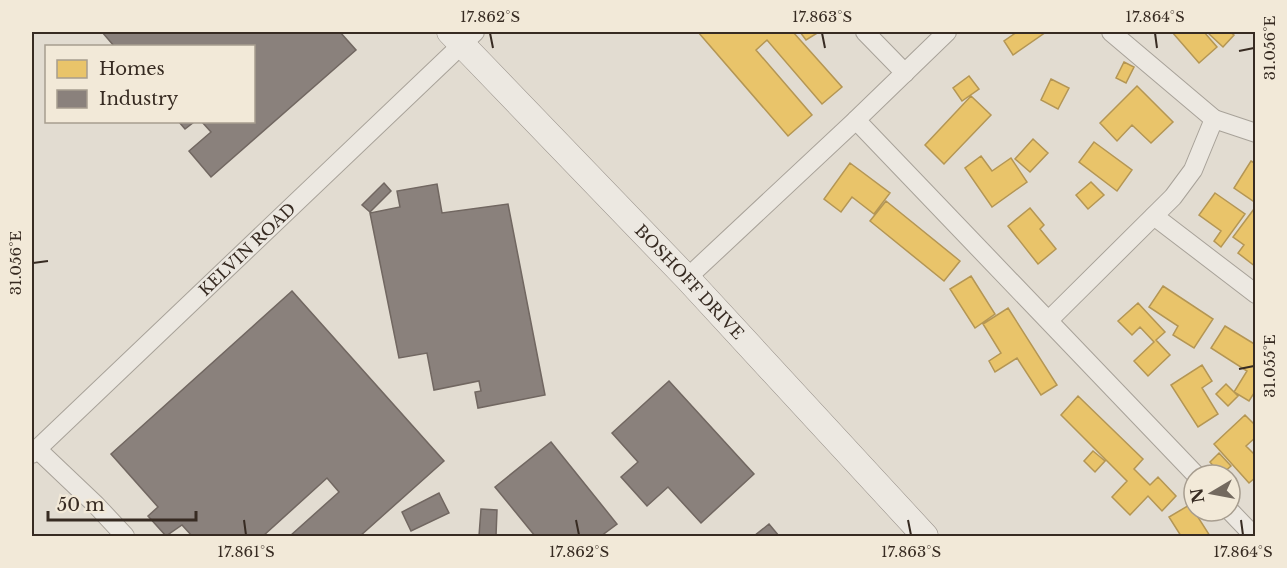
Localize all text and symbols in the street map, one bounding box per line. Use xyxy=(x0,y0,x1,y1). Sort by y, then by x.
text: 17.862°S xyxy=(460,7,520,26)
text: 17.863°S xyxy=(792,7,852,26)
text: 17.864°S xyxy=(1125,7,1185,26)
text: 31.056°E xyxy=(1260,16,1279,80)
legend xyxy=(45,45,255,123)
text: Homes xyxy=(99,58,165,80)
text: Industry xyxy=(99,88,179,110)
street label: KELVIN ROAD xyxy=(195,198,300,300)
street label: BOSHOFF DRIVE xyxy=(631,220,748,343)
text: 31.056°E xyxy=(6,231,25,295)
text: 31.055°E xyxy=(1260,334,1279,398)
north arrow xyxy=(1182,463,1242,523)
scale bar xyxy=(48,484,196,522)
text: N xyxy=(1186,486,1208,505)
text: 50 m xyxy=(57,494,105,516)
text: 17.861°S xyxy=(217,542,275,561)
text: 17.862°S xyxy=(549,542,609,561)
text: 17.863°S xyxy=(881,542,941,561)
text: 17.864°S xyxy=(1213,542,1273,561)

